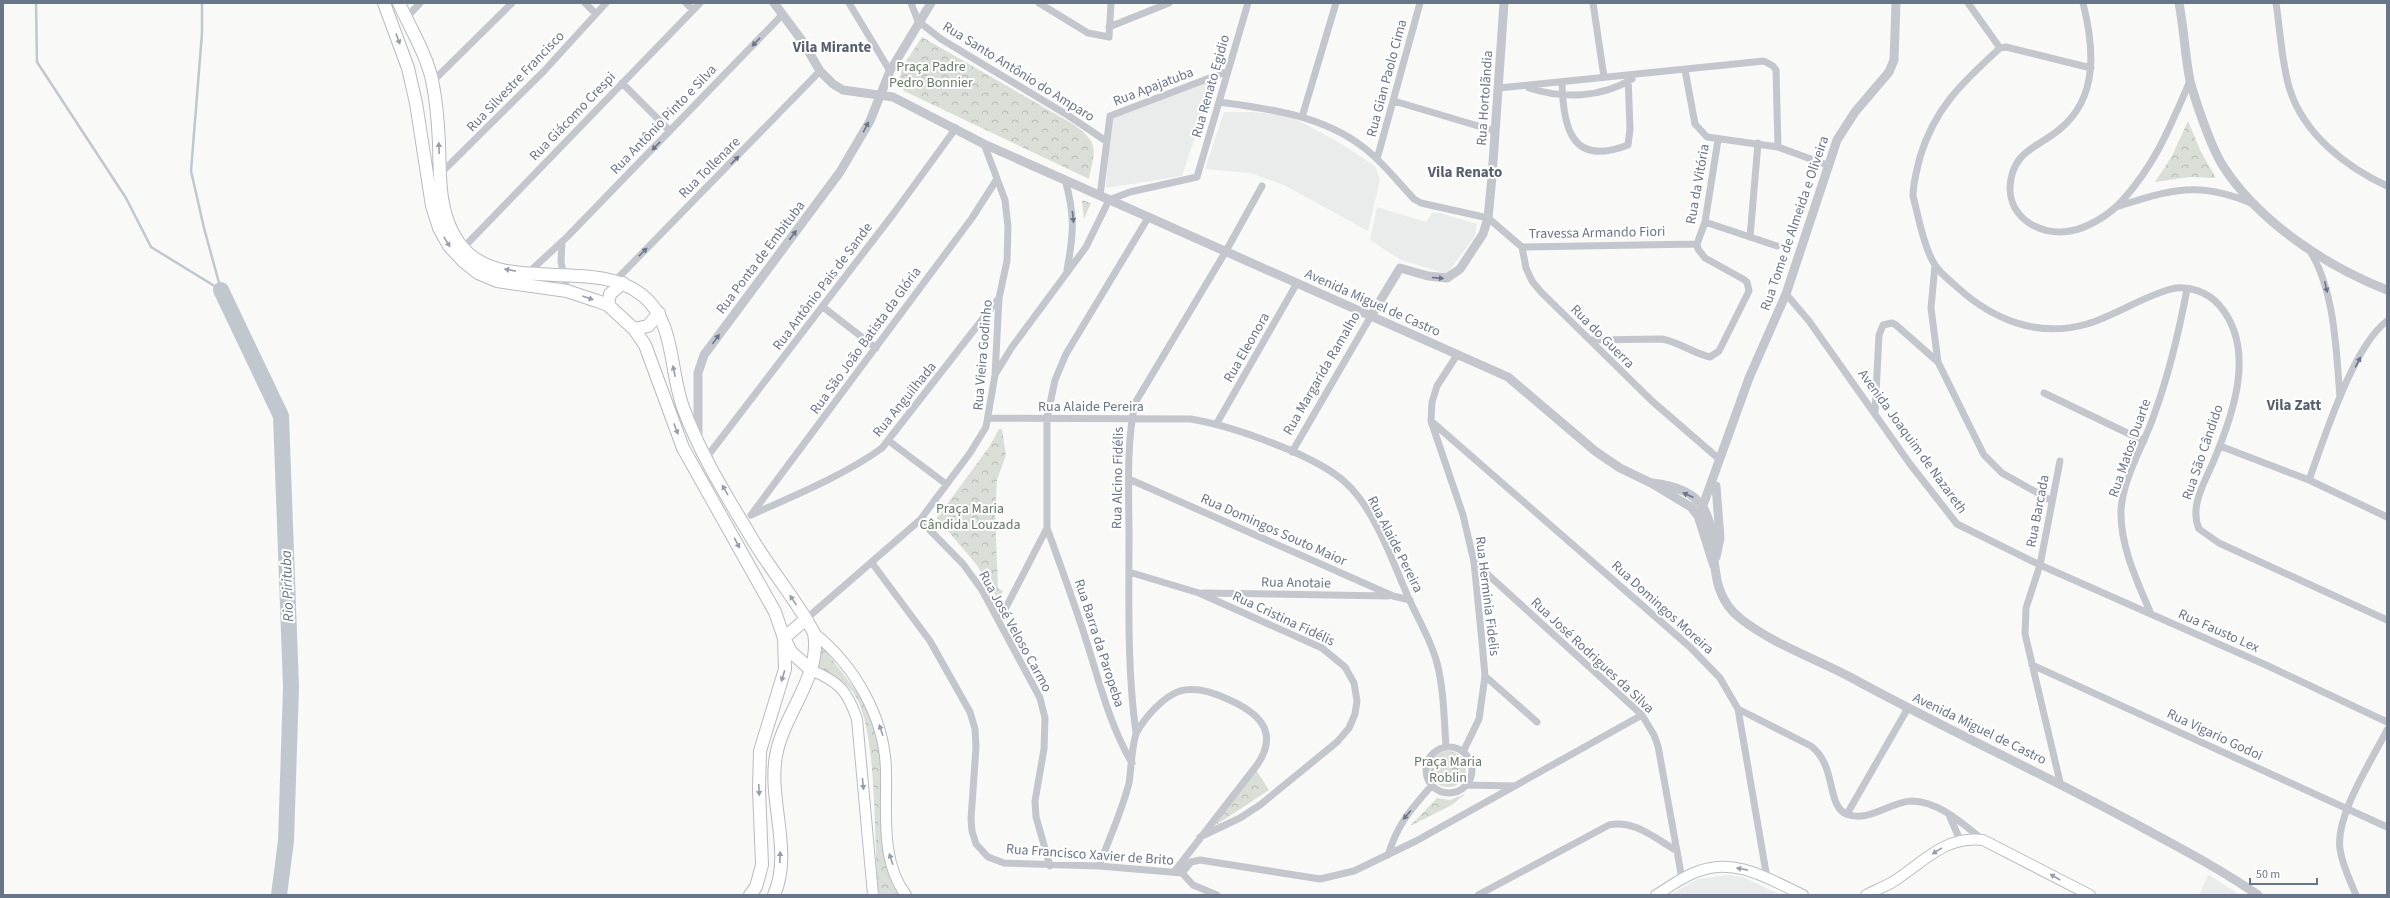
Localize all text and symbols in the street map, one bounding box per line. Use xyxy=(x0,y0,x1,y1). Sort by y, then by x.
street label: Rua Santo Antônio do Amparo xyxy=(939,17,1098,127)
street label: Rua Gian Paolo Cima xyxy=(1362,17,1412,139)
street label: Rua Silvestre Francisco xyxy=(462,27,569,137)
street label: Rua Renato Egidio xyxy=(1187,32,1235,140)
one-way arrow xyxy=(395,34,401,46)
one-way arrow xyxy=(751,37,761,47)
district label: Vila Mirante xyxy=(792,37,871,58)
street label: Rua Hortolãndia xyxy=(1472,50,1498,147)
park label: Praça Padre Pedro Bonnier xyxy=(889,57,973,93)
street label: Rua Antônio Pinto e Silva xyxy=(606,60,722,179)
street label: Rua Apajatuba xyxy=(1110,62,1197,111)
street label: Rua Giácomo Crespi xyxy=(525,68,621,166)
one-way arrow xyxy=(863,121,870,133)
street label: Rua Tollenare xyxy=(674,132,745,203)
street label: Rua Tome de Almeida e Oliveira xyxy=(1756,133,1834,313)
one-way arrow xyxy=(436,141,442,154)
one-way arrow xyxy=(651,141,661,151)
street label: Rua da Vitória xyxy=(1681,142,1715,226)
one-way arrow xyxy=(730,155,740,165)
district label: Vila Renato xyxy=(1427,162,1502,183)
street label: Rua Ponta de Embituba xyxy=(712,197,810,318)
one-way arrow xyxy=(1070,211,1077,223)
street label: Rua Antônio Pais de Sande xyxy=(768,219,878,355)
street label: Travessa Armando Fiori xyxy=(1529,222,1666,244)
one-way arrow xyxy=(789,229,798,240)
one-way arrow xyxy=(443,236,450,248)
one-way arrow xyxy=(638,247,648,257)
street label: Rua São João Batista da Glória xyxy=(805,263,926,418)
street label: Avenida Miguel de Castro xyxy=(1302,264,1444,342)
one-way arrow xyxy=(504,267,516,273)
one-way arrow xyxy=(1432,274,1444,281)
one-way arrow xyxy=(2323,280,2329,293)
one-way arrow xyxy=(583,295,595,301)
street label: Rua Vieira Godinho xyxy=(968,299,998,411)
street label: Rua do Guerra xyxy=(1566,300,1639,373)
street label: Rua Margarida Ramalho xyxy=(1278,308,1365,439)
street label: Rua Eleonora xyxy=(1219,309,1275,386)
one-way arrow xyxy=(712,334,720,344)
one-way arrow xyxy=(2355,356,2361,368)
street label: Rua Anguilhada xyxy=(868,358,941,442)
one-way arrow xyxy=(670,365,676,377)
street label: Avenida Joaquim de Nazareth xyxy=(1853,365,1971,518)
district label: Vila Zatt xyxy=(2266,395,2321,416)
street label: Rua Matos Duarte xyxy=(2104,396,2156,500)
street label: Rua Alaide Pereira xyxy=(1038,397,1144,417)
street label: Rua São Cândido xyxy=(2177,402,2229,503)
one-way arrow xyxy=(673,423,679,435)
street label: Rua Alcino Fidélis xyxy=(1107,427,1129,529)
street label: Rua Barcada xyxy=(2021,473,2055,549)
one-way arrow xyxy=(721,484,728,496)
street label: Rua Domingos Souto Maior xyxy=(1197,489,1350,571)
one-way arrow xyxy=(1682,492,1694,498)
street label: Rua Alaide Pereira xyxy=(1362,493,1428,596)
park label: Praça Maria Cândida Louzada xyxy=(920,499,1020,535)
street label: Rua Herminia Fidelis xyxy=(1470,535,1504,657)
one-way arrow xyxy=(734,537,741,549)
water label: Rio Pirituba xyxy=(276,550,299,622)
street label: Rua Domingos Moreira xyxy=(1607,556,1718,659)
street label: Rua José Veloso Carmo xyxy=(973,567,1057,696)
street label: Rua Anotaie xyxy=(1261,572,1331,594)
street label: Rua Barra da Paropeba xyxy=(1069,577,1129,710)
street label: Rua Cristina Fidélis xyxy=(1229,586,1338,651)
street label: Rua José Rodrigues da Silva xyxy=(1526,593,1659,718)
one-way arrow xyxy=(789,595,797,605)
street label: Rua Fausto Lex xyxy=(2175,604,2263,658)
one-way arrow xyxy=(780,671,786,683)
street label: Avenida Miguel de Castro xyxy=(1909,688,2050,770)
street label: Rua Vigario Godoi xyxy=(2163,704,2266,766)
one-way arrow xyxy=(877,724,883,736)
park label: Praça Maria Roblin xyxy=(1414,752,1482,788)
one-way arrow xyxy=(860,778,867,790)
one-way arrow xyxy=(756,784,762,797)
one-way arrow xyxy=(1402,809,1411,820)
street label: Rua Francisco Xavier de Brito xyxy=(1005,839,1175,871)
one-way arrow xyxy=(1932,847,1942,855)
one-way arrow xyxy=(777,850,783,863)
one-way arrow xyxy=(888,853,894,865)
scale bar xyxy=(2250,860,2317,886)
one-way arrow xyxy=(1736,865,1748,871)
text: 50 m xyxy=(2256,866,2280,883)
one-way arrow xyxy=(2049,873,2061,880)

